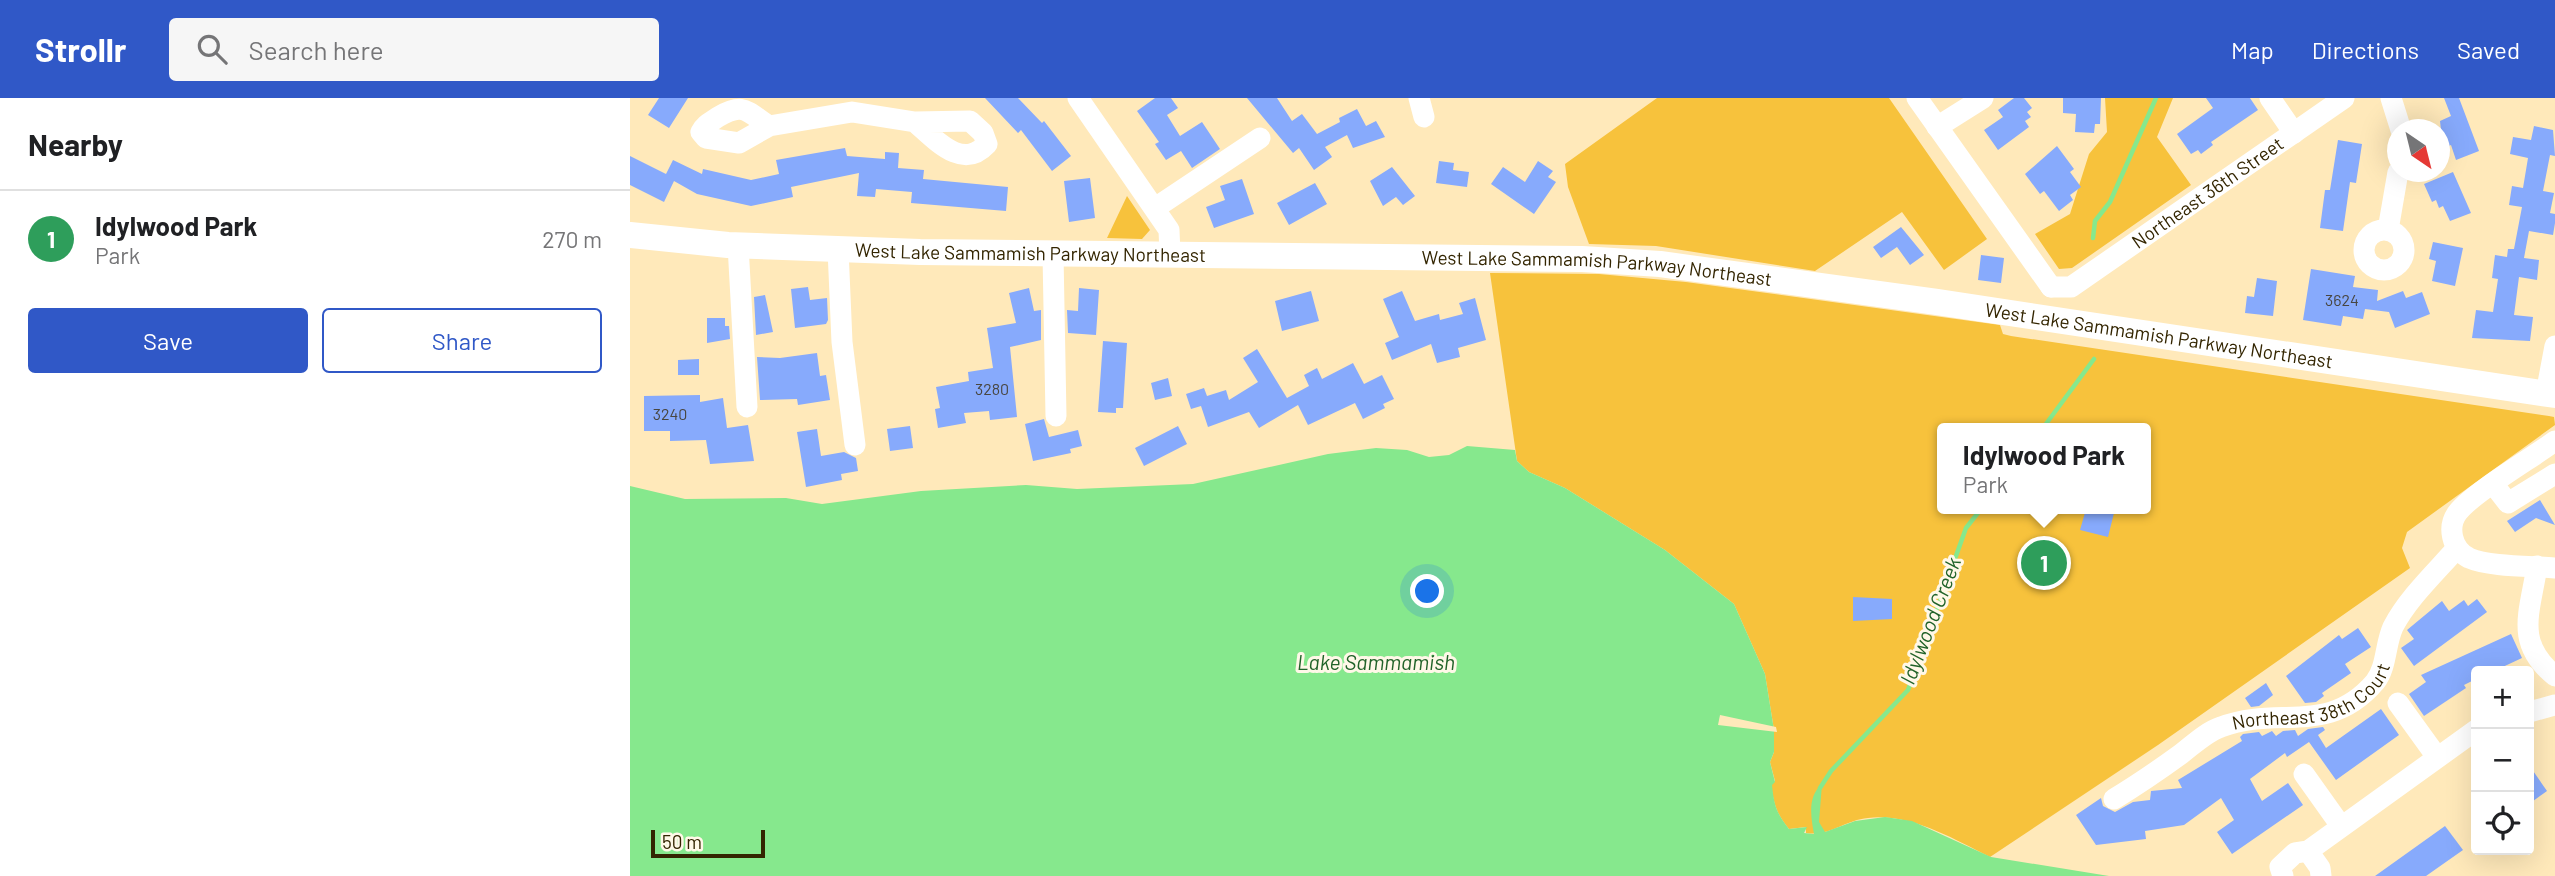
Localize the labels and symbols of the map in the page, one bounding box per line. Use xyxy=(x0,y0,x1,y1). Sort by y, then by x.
north arrow xyxy=(2387,119,2450,182)
street label: Northeast 36th Street xyxy=(2127,132,2288,253)
street label: West Lake Sammamish Parkway Northeast xyxy=(854,238,1206,266)
street label: West Lake Sammamish Parkway Northeast xyxy=(1422,245,1773,290)
house number: 3624 xyxy=(2325,290,2359,309)
street label: West Lake Sammamish Parkway Northeast xyxy=(1984,297,2335,372)
house number: 3280 xyxy=(975,379,1009,398)
house number: 3240 xyxy=(653,404,687,423)
pin: 1 xyxy=(2021,537,2067,589)
water label: Idylwood Creek xyxy=(1894,553,1966,687)
your location xyxy=(1410,574,1444,608)
water label: Lake Sammamish xyxy=(1297,649,1455,674)
street label: Northeast 38th Court xyxy=(2230,660,2394,734)
scale bar xyxy=(651,827,765,859)

